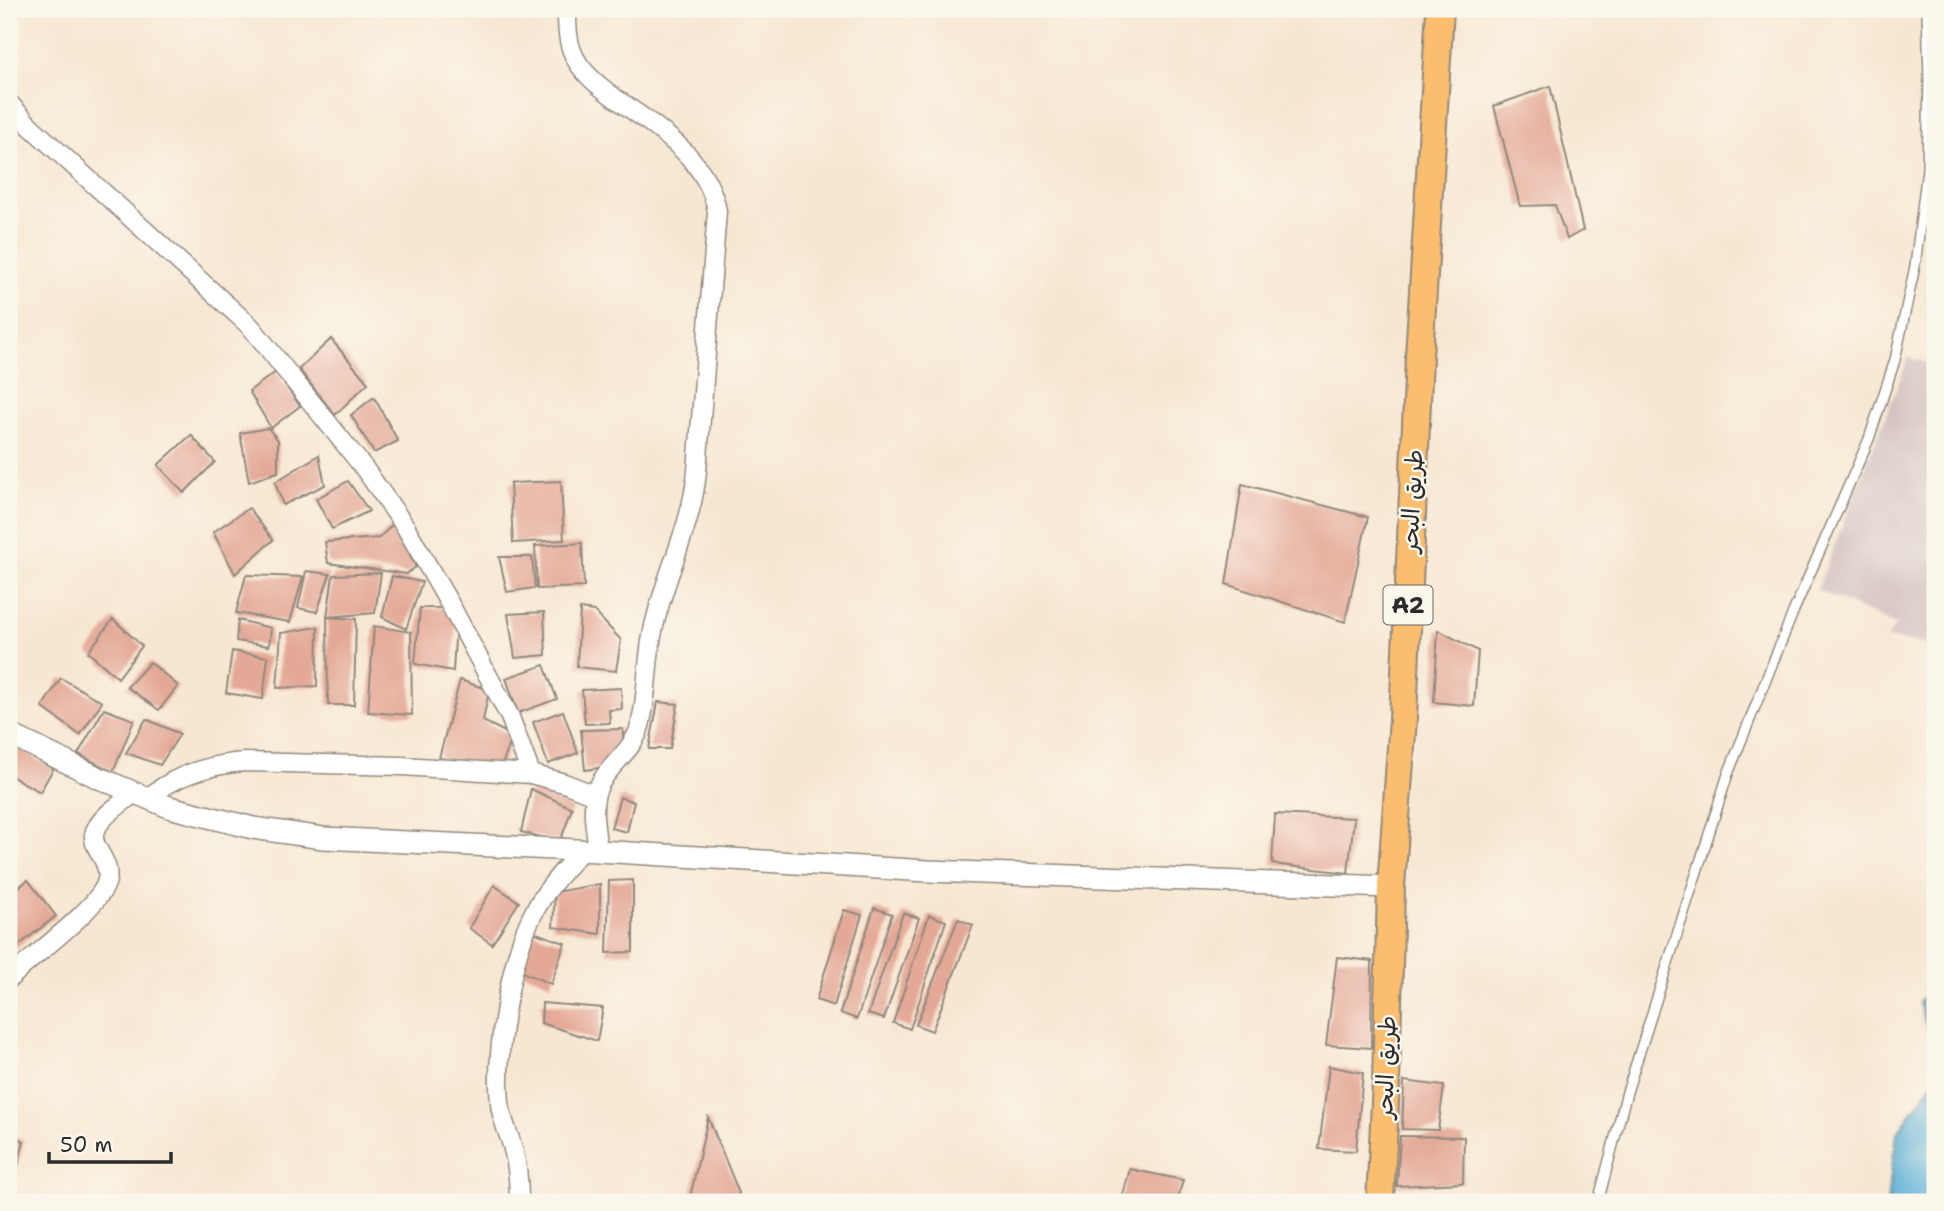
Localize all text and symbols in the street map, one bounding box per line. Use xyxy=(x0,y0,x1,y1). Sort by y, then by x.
street label: طريق البحر xyxy=(1393,449,1431,555)
road number: A2 xyxy=(1384,586,1432,624)
street label: طريق البحر xyxy=(1368,1015,1404,1121)
scale bar xyxy=(49,1120,172,1164)
text: 50 m xyxy=(60,1131,113,1159)

